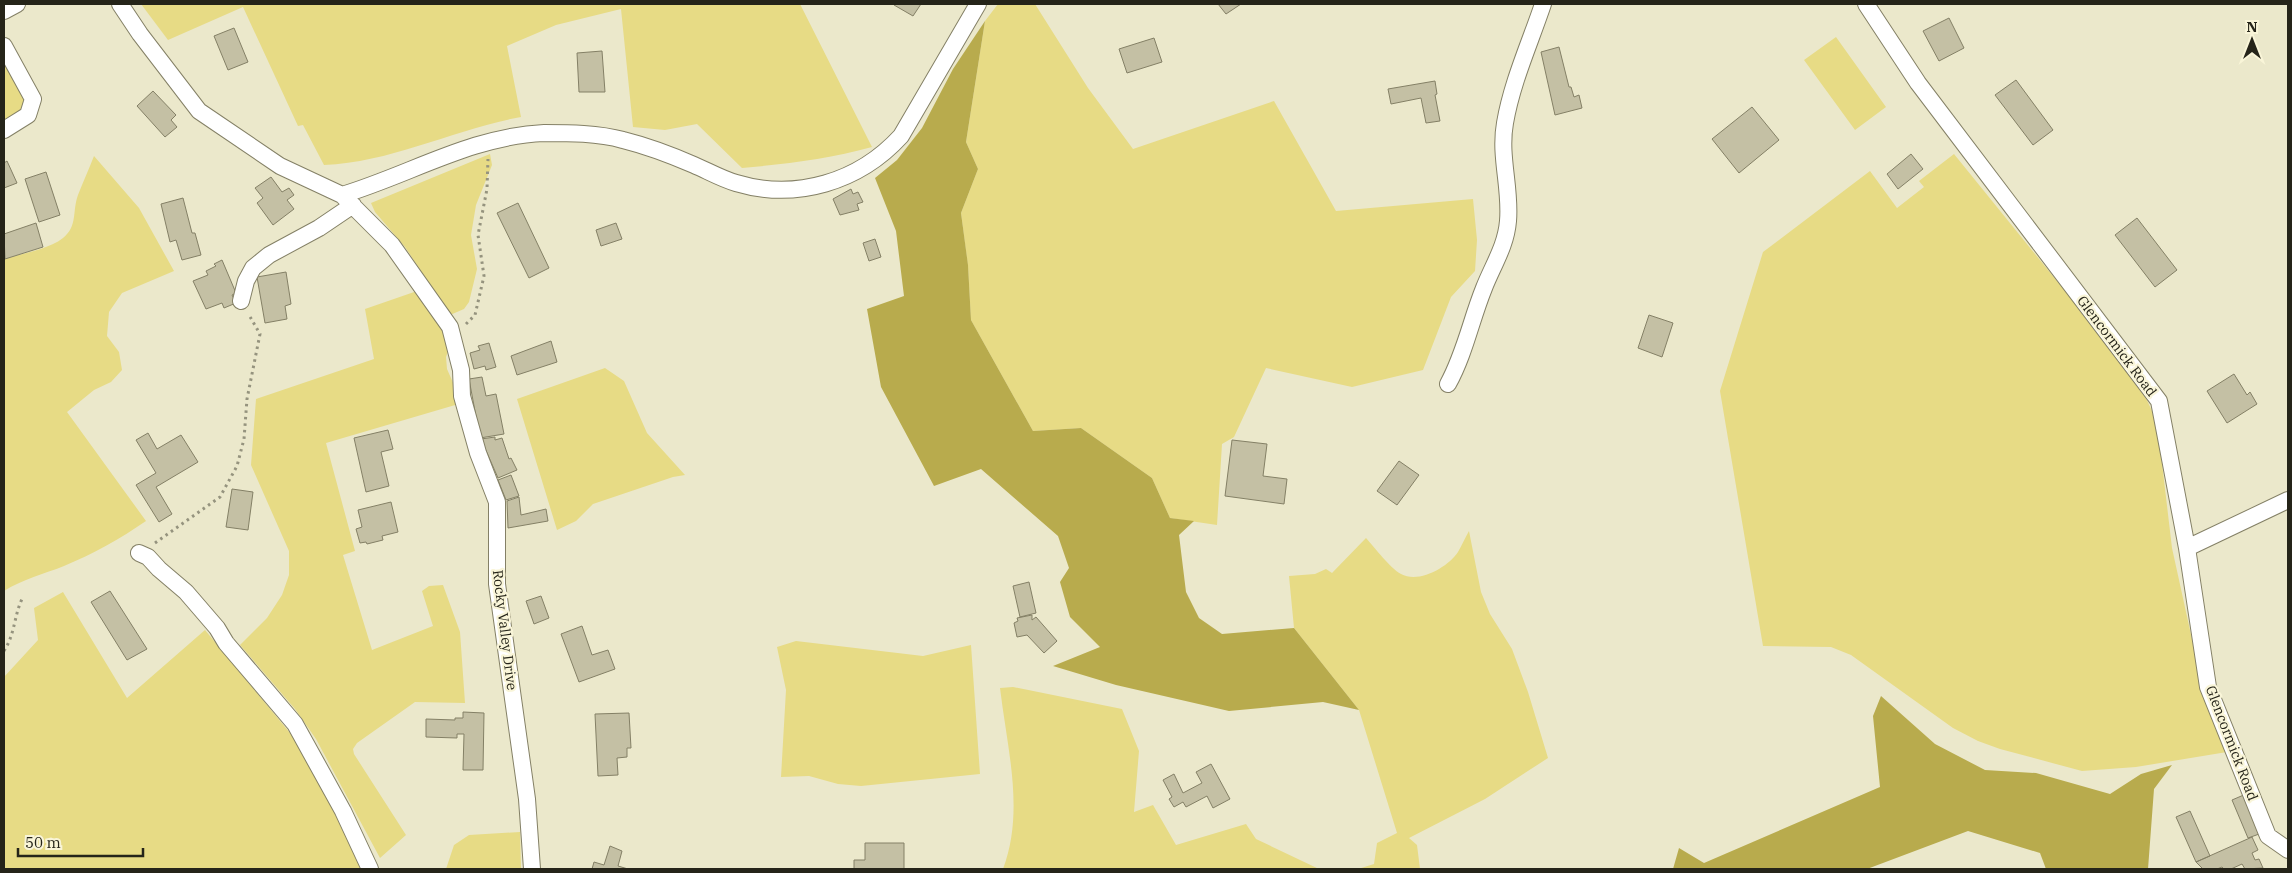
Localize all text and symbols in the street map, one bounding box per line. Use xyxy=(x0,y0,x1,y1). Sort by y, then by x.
north arrow xyxy=(2227,15,2277,65)
text: N xyxy=(2246,18,2258,36)
street label: Glencormick Road xyxy=(2073,292,2161,400)
street label: Rocky Valley Drive xyxy=(489,569,521,691)
street label: Glencormick Road xyxy=(2202,683,2262,803)
scale bar xyxy=(18,826,142,858)
text: 50 m xyxy=(25,833,61,852)

